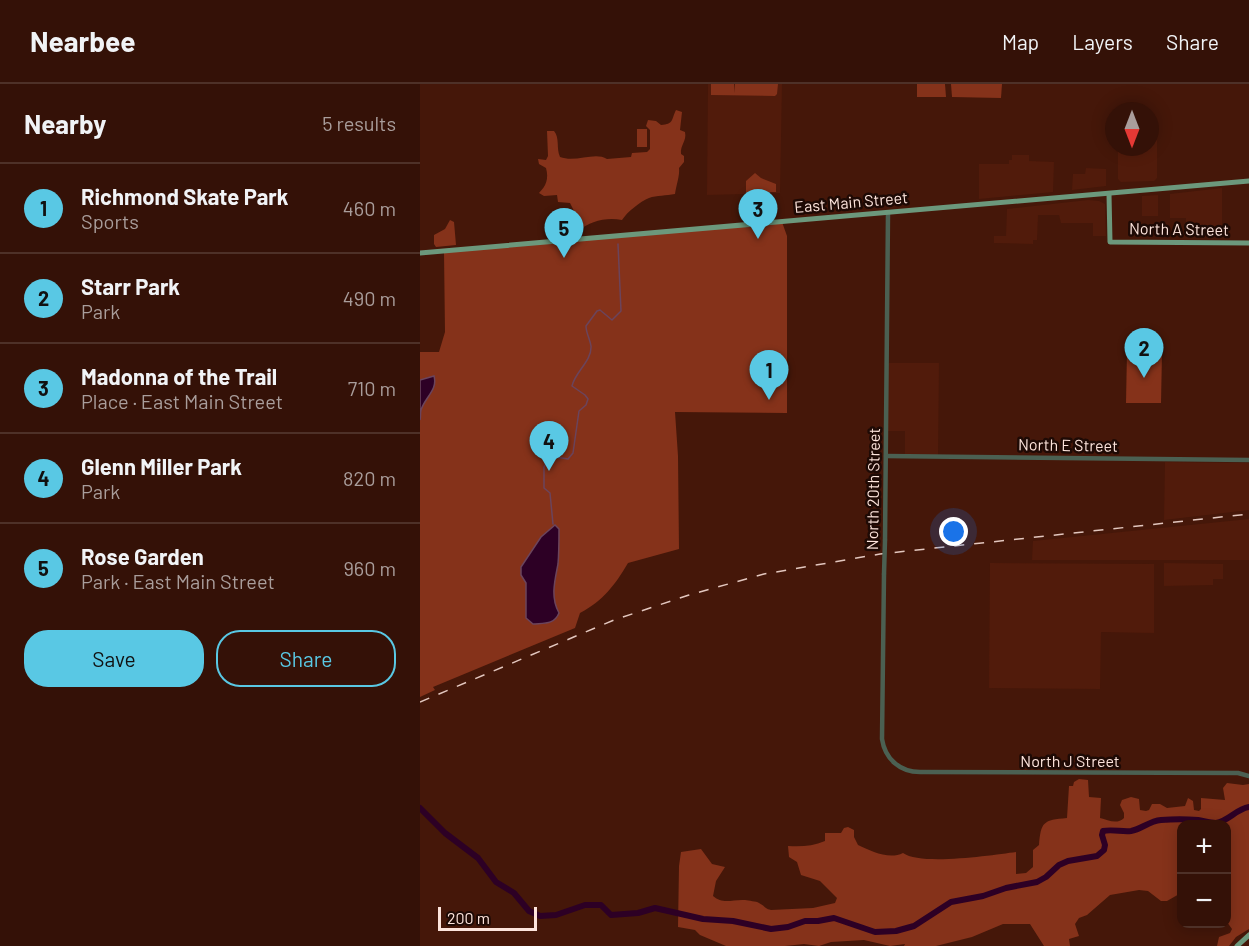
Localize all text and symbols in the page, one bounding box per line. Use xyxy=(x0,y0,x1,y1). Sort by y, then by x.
text: Nearbee xyxy=(30,24,136,58)
text: Map xyxy=(1002,29,1039,54)
text: Layers xyxy=(1072,29,1133,54)
text: Share xyxy=(1166,29,1219,54)
north arrow xyxy=(1105,102,1159,156)
text: Nearby xyxy=(24,108,106,139)
text: 5 results xyxy=(322,111,396,135)
text: Richmond Skate Park xyxy=(81,183,288,209)
street label: East Main Street xyxy=(793,187,908,216)
pin: 3 xyxy=(738,190,778,239)
text: 1 xyxy=(40,196,47,220)
text: 460 m xyxy=(343,196,396,220)
pin: 5 xyxy=(544,208,584,258)
text: Sports xyxy=(81,209,139,233)
street label: North A Street xyxy=(1129,218,1229,239)
text: Starr Park xyxy=(81,273,180,299)
text: 2 xyxy=(38,286,49,310)
text: 490 m xyxy=(343,286,396,310)
text: Park xyxy=(81,299,120,323)
pin: 2 xyxy=(1124,328,1164,378)
pin: 1 xyxy=(750,350,788,400)
text: Madonna of the Trail xyxy=(81,363,277,389)
text: 3 xyxy=(38,376,49,400)
text: 710 m xyxy=(348,376,396,400)
text: Place · East Main Street xyxy=(81,389,283,413)
pin: 4 xyxy=(530,422,568,471)
street label: North 20th Street xyxy=(862,428,883,550)
street label: North E Street xyxy=(1018,434,1118,455)
text: Glenn Miller Park xyxy=(81,453,242,479)
text: 4 xyxy=(37,466,50,490)
text: 820 m xyxy=(343,466,396,490)
text: Park xyxy=(81,479,120,503)
your location xyxy=(939,517,968,546)
text: Rose Garden xyxy=(81,543,204,569)
text: 5 xyxy=(38,556,49,580)
text: 960 m xyxy=(343,556,396,580)
text: Park · East Main Street xyxy=(81,569,275,593)
button: Save xyxy=(24,630,204,687)
button: Share xyxy=(216,630,396,687)
street label: North J Street xyxy=(1020,751,1120,770)
map controls xyxy=(1177,820,1231,928)
button: + xyxy=(1177,820,1231,874)
button: − xyxy=(1177,874,1231,928)
scale bar xyxy=(438,904,537,932)
text: 200 m xyxy=(447,908,490,927)

